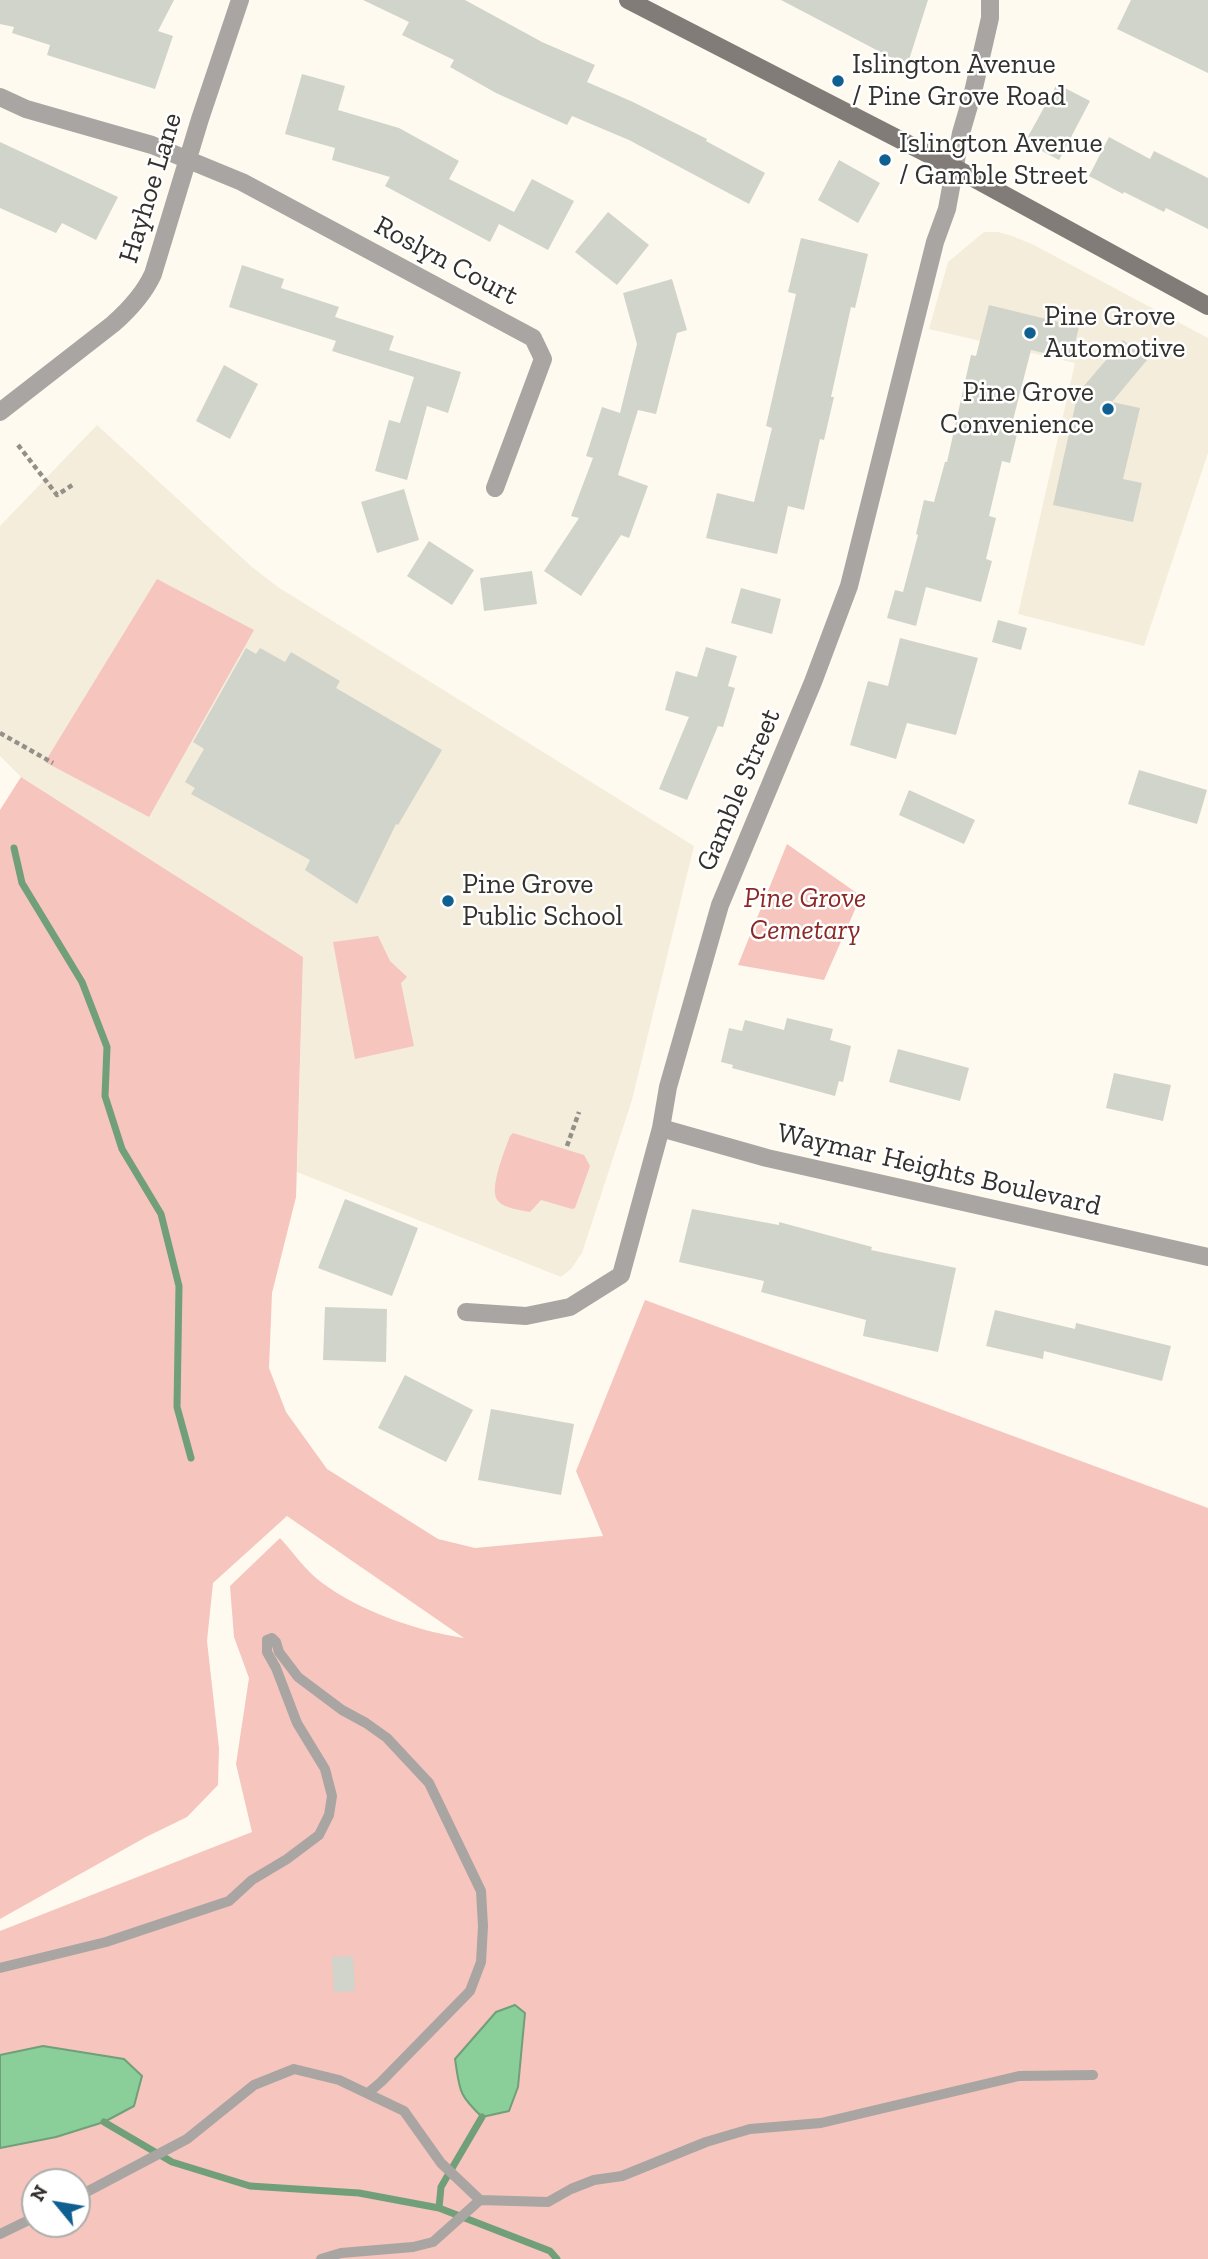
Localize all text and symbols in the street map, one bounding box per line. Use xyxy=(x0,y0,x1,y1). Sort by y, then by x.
place label: Islington Avenue / Pine Grove Road xyxy=(852,48,1066,114)
marker: Islington Avenue / Pine Grove Road xyxy=(830,73,846,89)
street label: Hayhoe Lane xyxy=(112,109,190,267)
place label: Islington Avenue / Gamble Street xyxy=(899,127,1103,193)
marker: Islington Avenue / Gamble Street xyxy=(877,152,893,168)
street label: Roslyn Court xyxy=(369,209,523,313)
place label: Pine Grove Automotive xyxy=(1044,300,1185,366)
marker: Pine Grove Automotive xyxy=(1022,325,1038,341)
place label: Pine Grove Convenience xyxy=(940,376,1094,442)
marker: Pine Grove Convenience xyxy=(1100,401,1116,417)
street label: Gamble Street xyxy=(690,704,788,876)
place label: Pine Grove Public School xyxy=(462,868,623,934)
park label: Pine Grove Cemetary xyxy=(744,882,866,948)
marker: Pine Grove Public School xyxy=(440,893,456,909)
street label: Waymar Heights Boulevard xyxy=(774,1116,1104,1224)
north arrow xyxy=(21,2168,91,2238)
text: N xyxy=(26,2181,53,2205)

